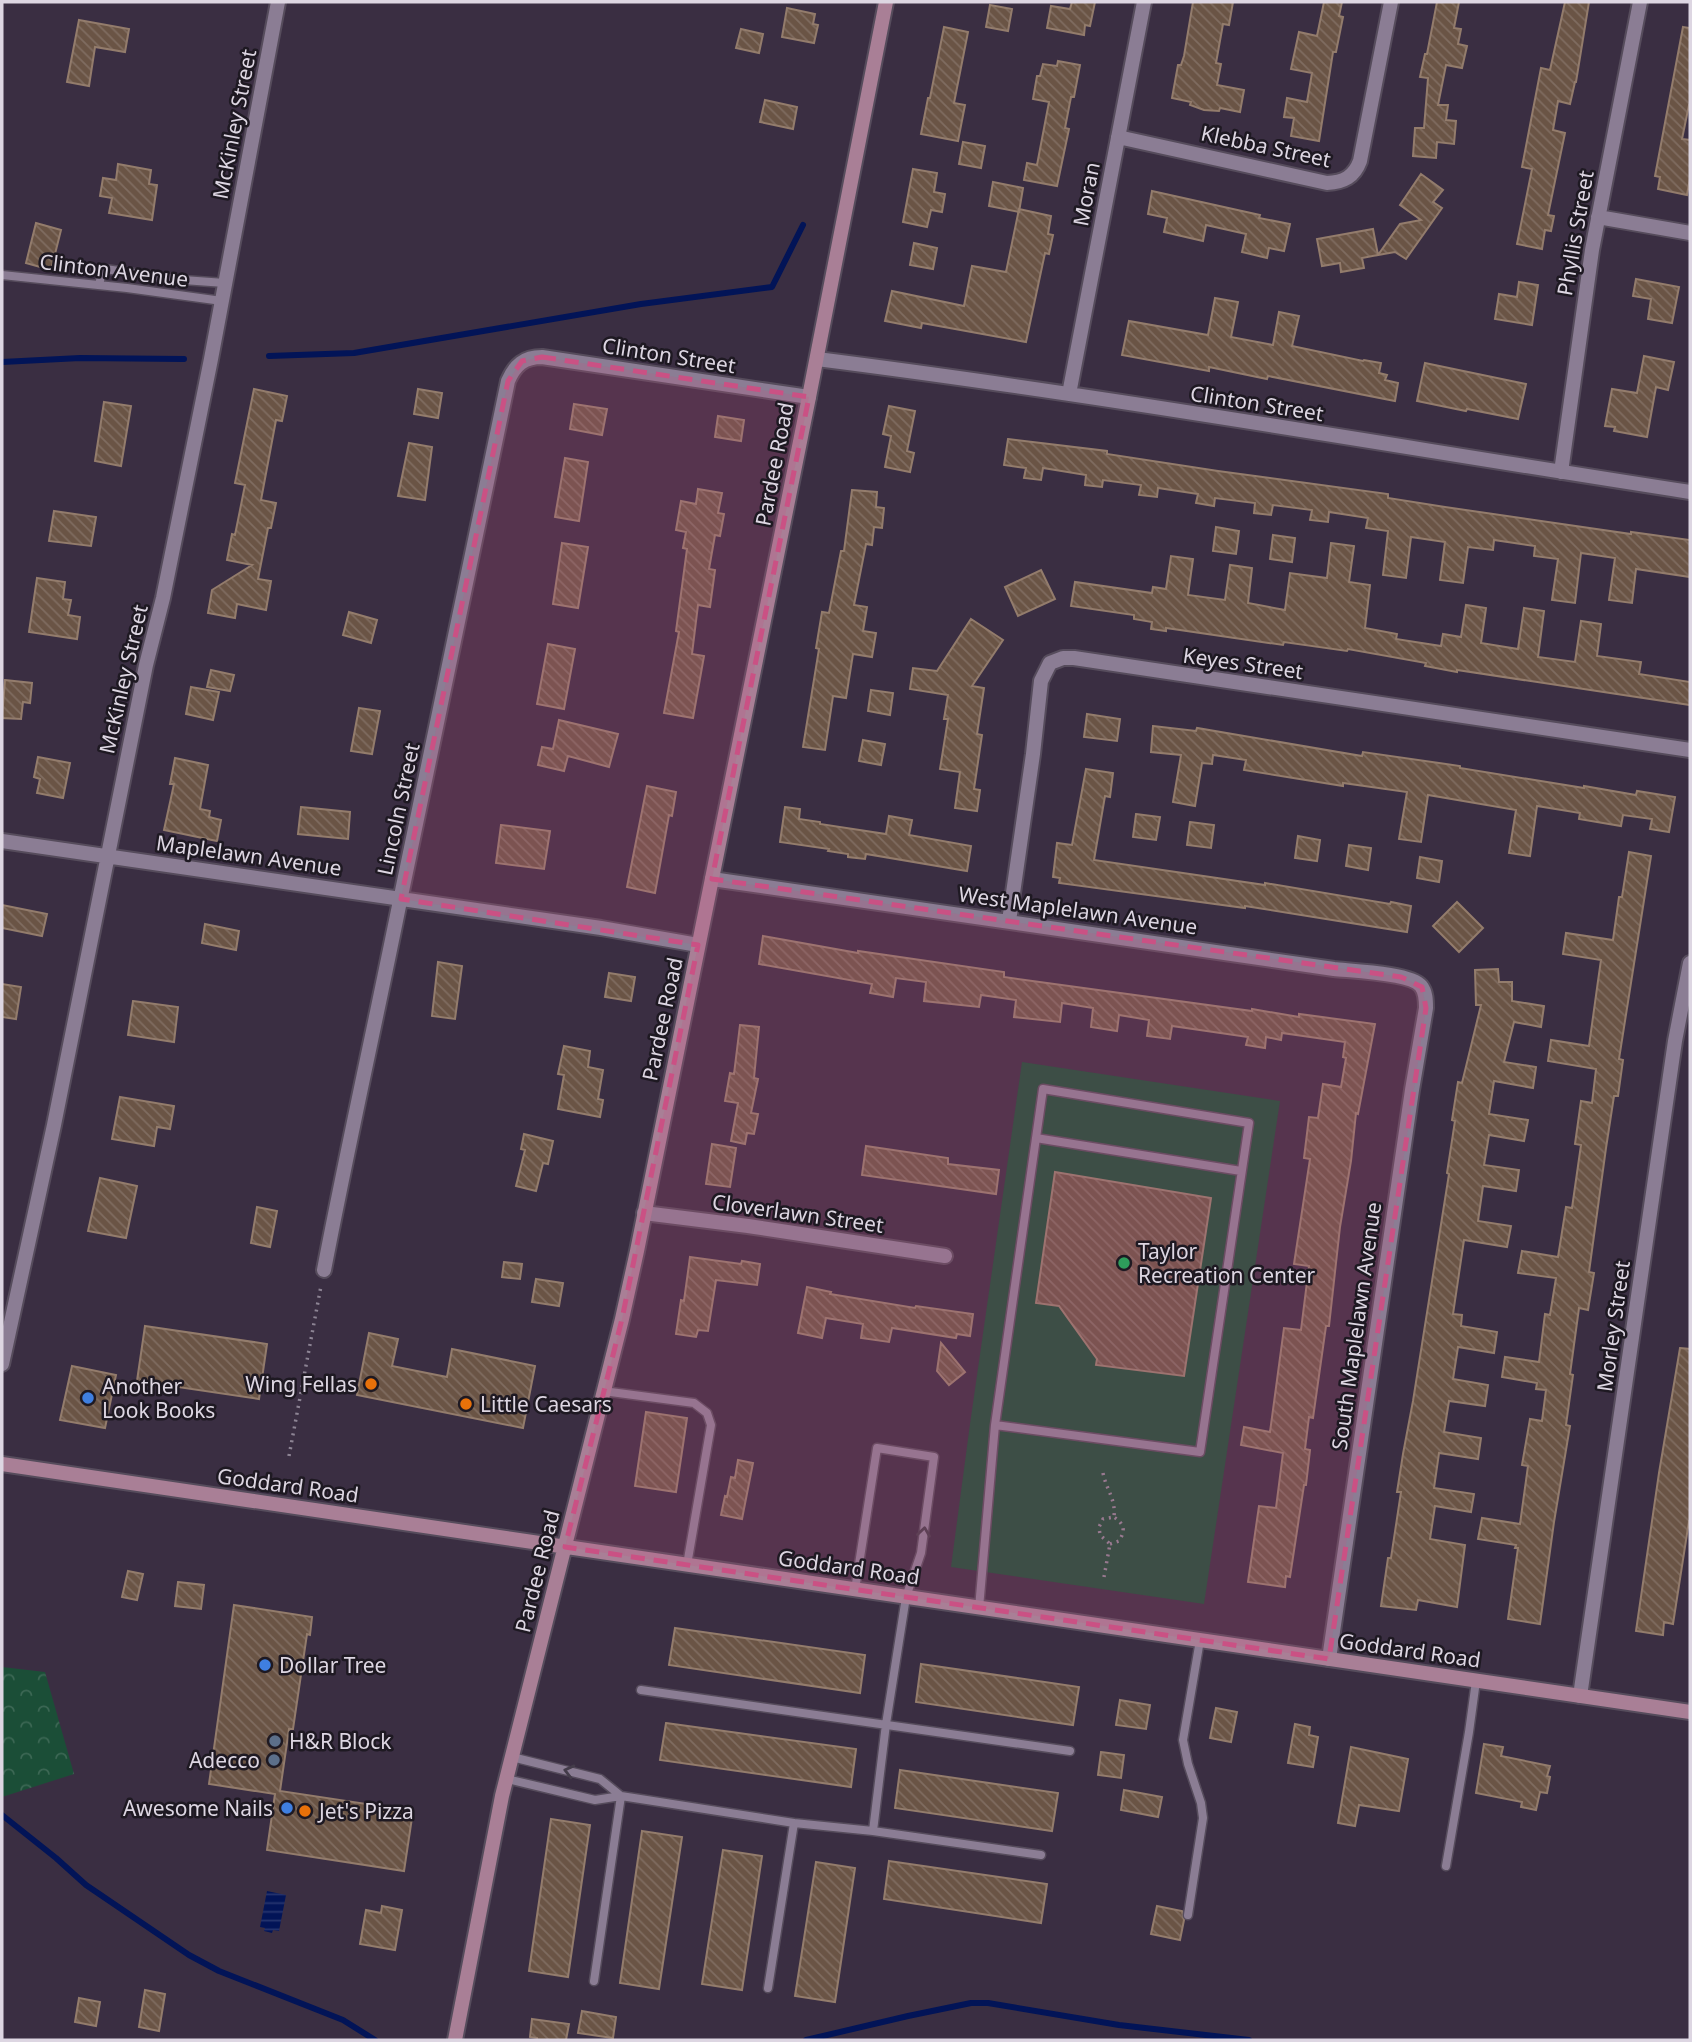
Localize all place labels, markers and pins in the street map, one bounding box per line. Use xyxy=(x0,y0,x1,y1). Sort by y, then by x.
place label: Taylor Recreation Center xyxy=(1138,1237,1316,1289)
marker: Taylor Recreation Center xyxy=(1116,1255,1132,1271)
place label: Wing Fellas xyxy=(245,1370,357,1398)
place label: Another Look Books xyxy=(102,1372,215,1424)
marker: Wing Fellas xyxy=(363,1376,379,1392)
marker: Another Look Books xyxy=(80,1390,96,1406)
place label: Little Caesars xyxy=(480,1390,612,1418)
marker: Little Caesars xyxy=(458,1396,474,1412)
place label: Dollar Tree xyxy=(279,1651,386,1679)
marker: Dollar Tree xyxy=(257,1657,273,1673)
place label: H&R Block xyxy=(289,1727,392,1755)
marker: H&R Block xyxy=(267,1733,283,1749)
place label: Adecco xyxy=(189,1746,260,1774)
marker: Adecco xyxy=(266,1752,282,1768)
place label: Awesome Nails xyxy=(123,1794,273,1822)
place label: Jet's Pizza xyxy=(317,1797,414,1825)
marker: Awesome Nails xyxy=(279,1800,295,1816)
marker: Jet's Pizza xyxy=(297,1803,313,1819)

